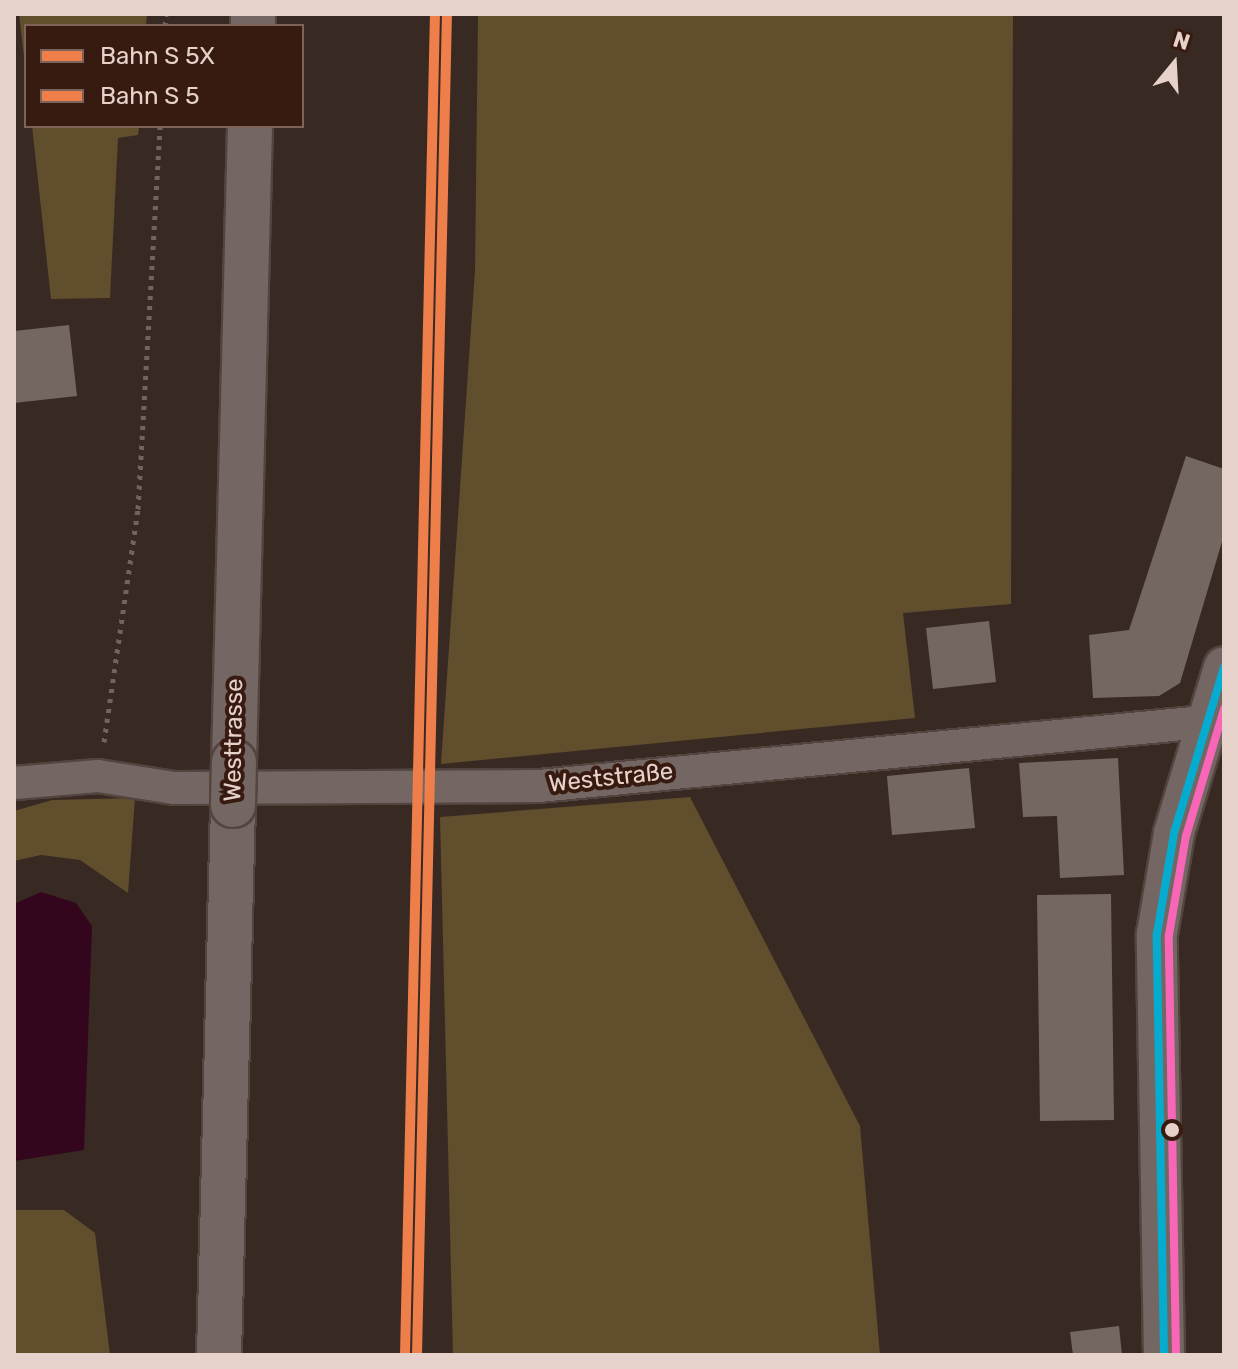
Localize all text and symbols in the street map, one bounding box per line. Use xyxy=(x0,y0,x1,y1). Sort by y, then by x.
legend xyxy=(24,24,304,128)
north arrow xyxy=(1134,24,1214,104)
text: N xyxy=(1170,25,1193,56)
text: Bahn S 5X xyxy=(100,42,215,70)
text: Bahn S 5 xyxy=(100,82,199,110)
street label: Westtrasse xyxy=(219,678,249,802)
street label: Weststraße xyxy=(547,757,675,799)
unlabelled marker xyxy=(1164,1122,1180,1138)

